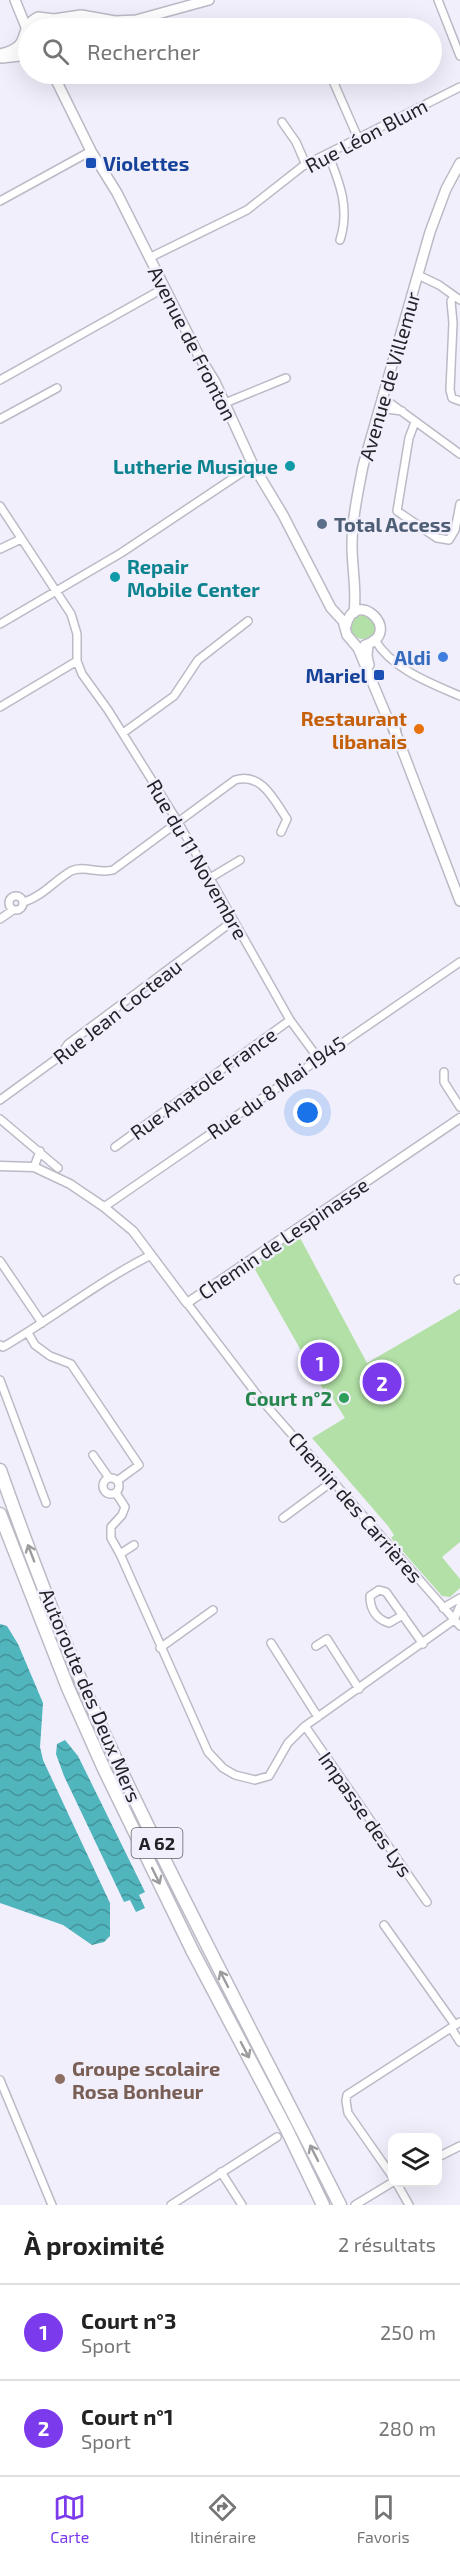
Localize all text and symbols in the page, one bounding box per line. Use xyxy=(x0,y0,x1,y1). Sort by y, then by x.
search box xyxy=(18,18,442,84)
icon: search xyxy=(39,35,72,68)
text: Rechercher xyxy=(87,38,200,64)
street label: Rue Léon Blum xyxy=(301,93,431,177)
place label: Violettes xyxy=(103,151,189,175)
marker: Violettes xyxy=(84,156,98,170)
street label: Avenue de Fronton xyxy=(144,262,242,424)
street label: Avenue de Villemur xyxy=(353,289,425,463)
place label: Lutherie Musique xyxy=(113,454,278,478)
marker: Lutherie Musique xyxy=(283,459,297,473)
place label: Total Access xyxy=(334,512,451,536)
marker: Total Access xyxy=(315,517,329,531)
place label: Repair Mobile Center xyxy=(127,554,260,601)
marker: Repair Mobile Center xyxy=(108,570,122,584)
place label: Aldi xyxy=(394,645,431,669)
marker: Aldi xyxy=(436,650,450,664)
place label: Mariel xyxy=(305,663,367,687)
marker: Mariel xyxy=(372,668,386,682)
place label: Restaurant libanais xyxy=(301,706,407,753)
marker: Restaurant libanais xyxy=(412,722,426,736)
street label: Rue du 11 Novembre xyxy=(142,775,254,943)
street label: Rue Jean Cocteau xyxy=(48,953,186,1069)
street label: Rue Anatole France xyxy=(125,1022,281,1144)
street label: Rue du 8 Mai 1945 xyxy=(202,1030,350,1144)
your location xyxy=(293,1098,322,1127)
street label: Chemin de Lespinasse xyxy=(193,1172,373,1304)
pin: 1 xyxy=(300,1340,340,1384)
pin: 2 xyxy=(362,1360,401,1404)
place label: Court n°2 xyxy=(245,1386,332,1410)
marker: Court n°2 xyxy=(337,1391,351,1405)
street label: Chemin des Carrières xyxy=(284,1427,428,1587)
one-way arrow xyxy=(25,1545,36,1563)
street label: Autoroute des Deux Mers xyxy=(35,1585,147,1805)
street label: Impasse des Lys xyxy=(314,1747,418,1881)
road number: A 62 xyxy=(132,1828,182,1858)
one-way arrow xyxy=(151,1867,162,1885)
one-way arrow xyxy=(218,1971,229,1989)
one-way arrow xyxy=(239,2041,251,2059)
place label: Groupe scolaire Rosa Bonheur xyxy=(72,2056,220,2103)
marker: Groupe scolaire Rosa Bonheur xyxy=(53,2072,67,2086)
map controls xyxy=(388,2133,442,2187)
button: layers xyxy=(388,2133,442,2187)
one-way arrow xyxy=(307,2144,319,2162)
text: À proximité xyxy=(24,2229,165,2260)
text: 2 résultats xyxy=(338,2232,436,2256)
text: Court n°3 xyxy=(81,2307,176,2333)
text: 1 xyxy=(39,2320,48,2344)
text: 250 m xyxy=(380,2320,436,2344)
text: Sport xyxy=(81,2333,131,2357)
text: Court n°1 xyxy=(81,2403,173,2429)
text: 2 xyxy=(38,2416,49,2440)
text: 280 m xyxy=(379,2416,436,2440)
text: Sport xyxy=(81,2429,131,2453)
tab: Carte xyxy=(50,2491,89,2546)
tab: Itinéraire xyxy=(190,2491,256,2546)
tab: Favoris xyxy=(357,2491,410,2546)

